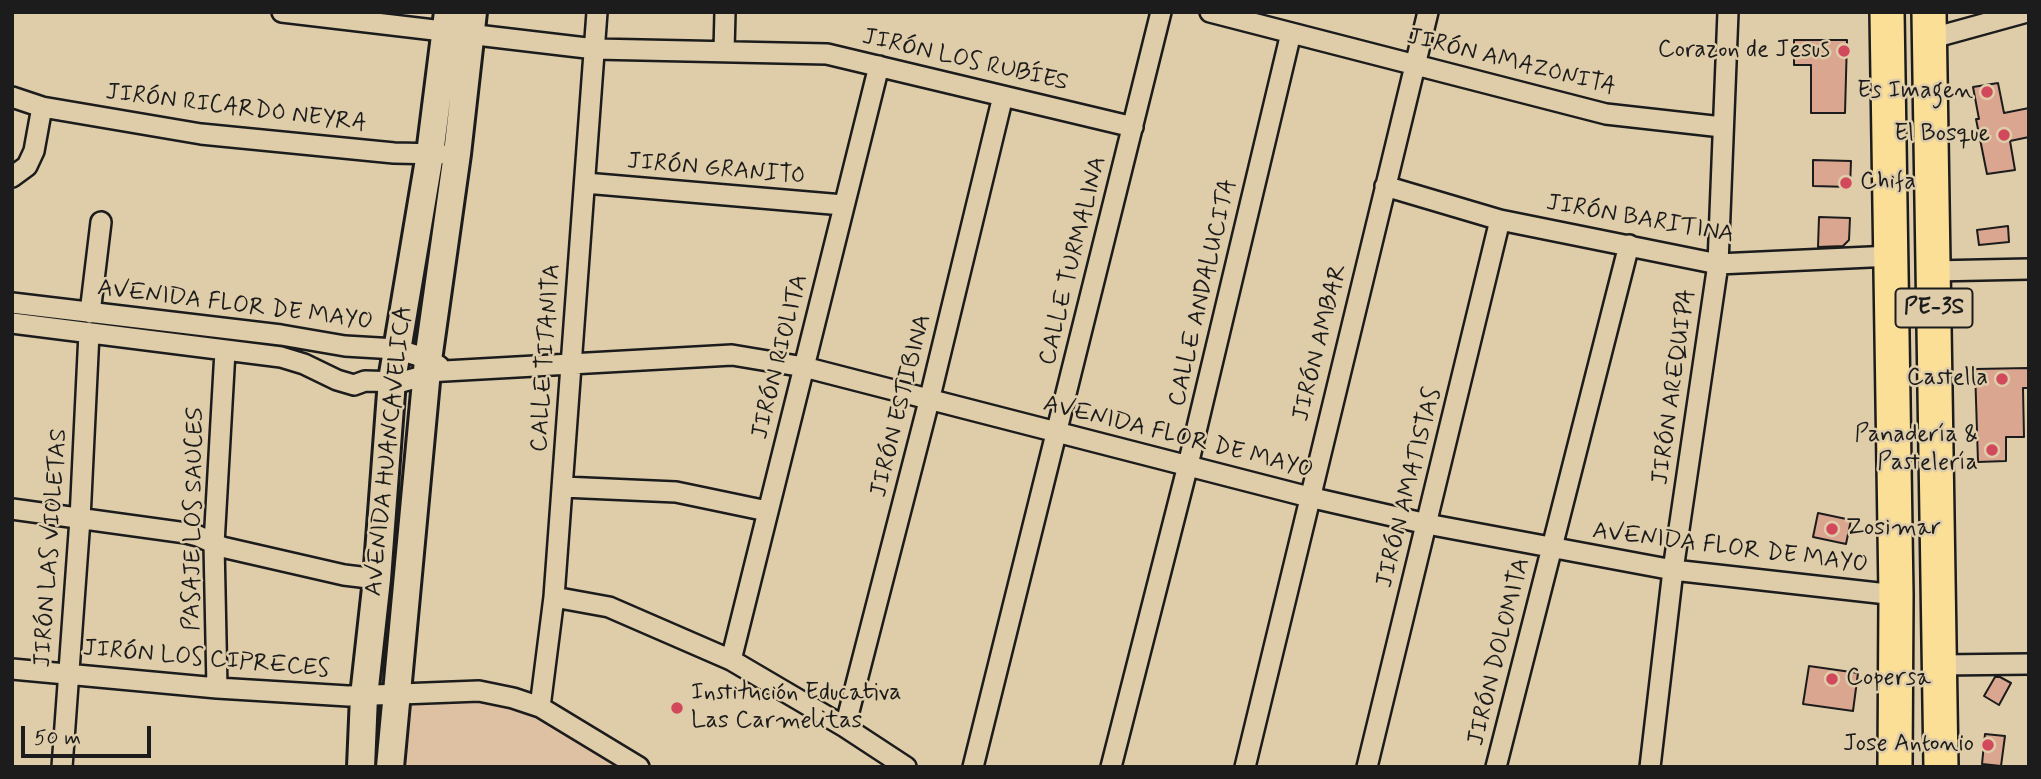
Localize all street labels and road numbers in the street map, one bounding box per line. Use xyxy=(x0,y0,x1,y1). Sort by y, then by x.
street label: JIRÓN LOS RUBÍES xyxy=(859,23,1071,99)
street label: JIRÓN AMAZONITA xyxy=(1404,23,1618,103)
street label: JIRÓN RICARDO NEYRA xyxy=(104,79,368,139)
street label: JIRÓN GRANITO xyxy=(626,148,806,192)
street label: CALLE TURMALINA xyxy=(1034,154,1114,368)
street label: CALLE ANDALUCITA xyxy=(1164,176,1244,410)
street label: JIRÓN BARITINA xyxy=(1544,189,1736,251)
street label: JIRÓN AMBAR xyxy=(1288,262,1354,424)
street label: CALLE TITANITA xyxy=(526,263,568,453)
street label: JIRÓN RIOLITA xyxy=(747,272,815,442)
street label: AVENIDA FLOR DE MAYO xyxy=(96,275,374,337)
street label: JIRÓN AREQUIPA xyxy=(1647,287,1703,487)
road number: PE-3S xyxy=(1896,288,1972,328)
street label: AVENIDA HUANCAVELICA xyxy=(360,304,420,598)
street label: JIRÓN ESTIBINA xyxy=(865,312,939,500)
street label: JIRÓN AMATISTAS xyxy=(1371,385,1449,591)
street label: AVENIDA FLOR DE MAYO xyxy=(1040,390,1316,486)
street label: PASAJE LOS SAUCES xyxy=(179,407,211,631)
street label: JIRÓN LAS VIOLETAS xyxy=(29,428,75,668)
street label: AVENIDA FLOR DE MAYO xyxy=(1591,518,1869,580)
street label: JIRÓN DOLOMITA xyxy=(1463,555,1537,749)
street label: JIRÓN LOS CIPRECES xyxy=(81,635,331,685)

